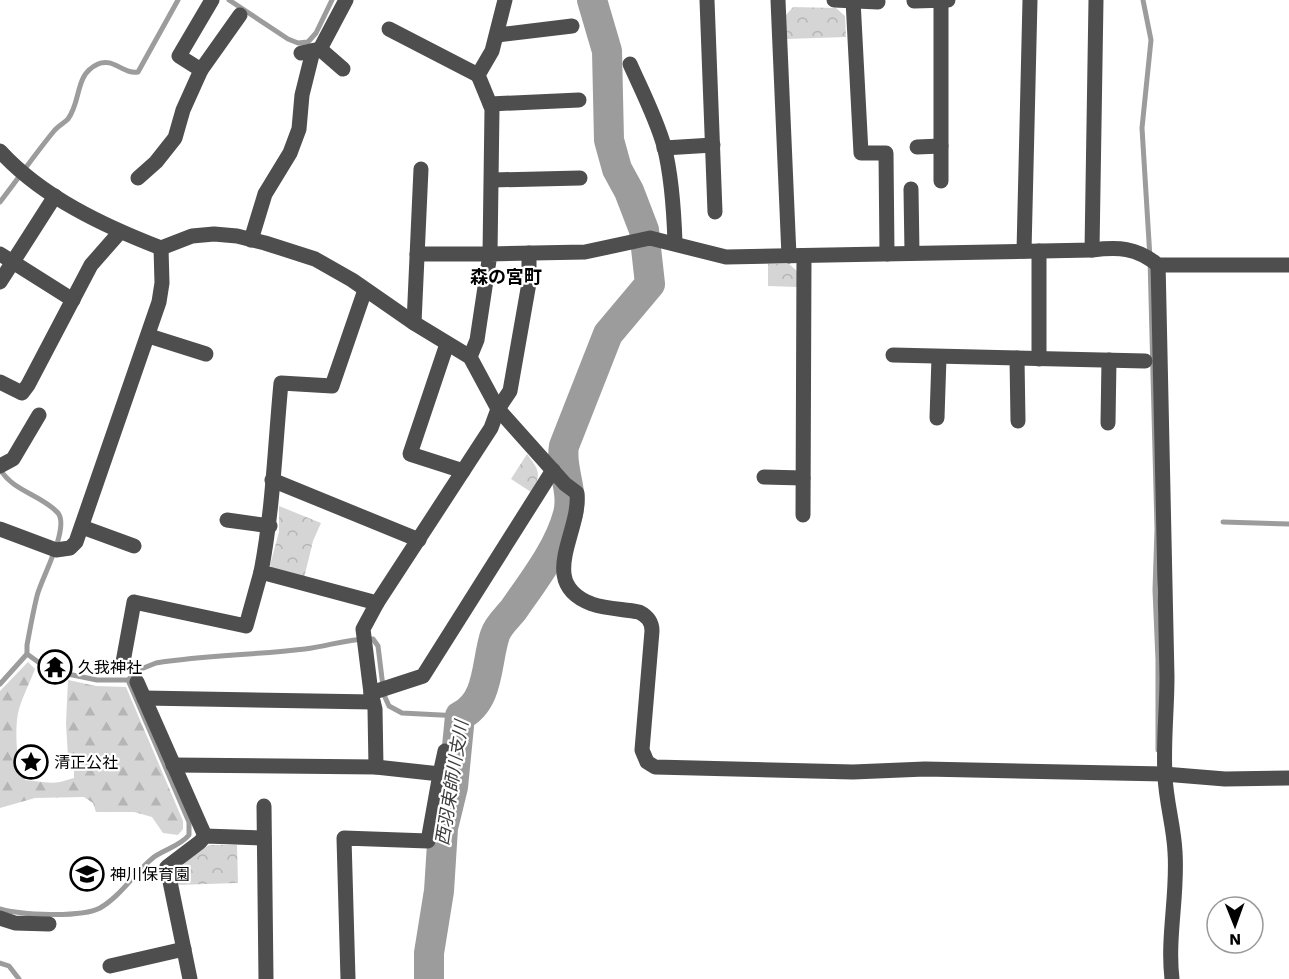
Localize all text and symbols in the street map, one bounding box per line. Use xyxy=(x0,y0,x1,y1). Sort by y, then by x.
district label: 森の宮町 xyxy=(470,266,542,287)
temple icon: 久我神社 xyxy=(37,649,73,685)
place label: 久我神社 xyxy=(78,658,142,677)
water label: 西羽束師川支川 xyxy=(431,717,472,847)
place icon: 清正公社 xyxy=(13,744,49,780)
place label: 清正公社 xyxy=(54,753,118,772)
school or university icon: 神川保育園 xyxy=(69,856,105,892)
place label: 神川保育園 xyxy=(110,865,190,884)
north arrow xyxy=(1205,895,1265,955)
text: N xyxy=(1229,930,1241,949)

